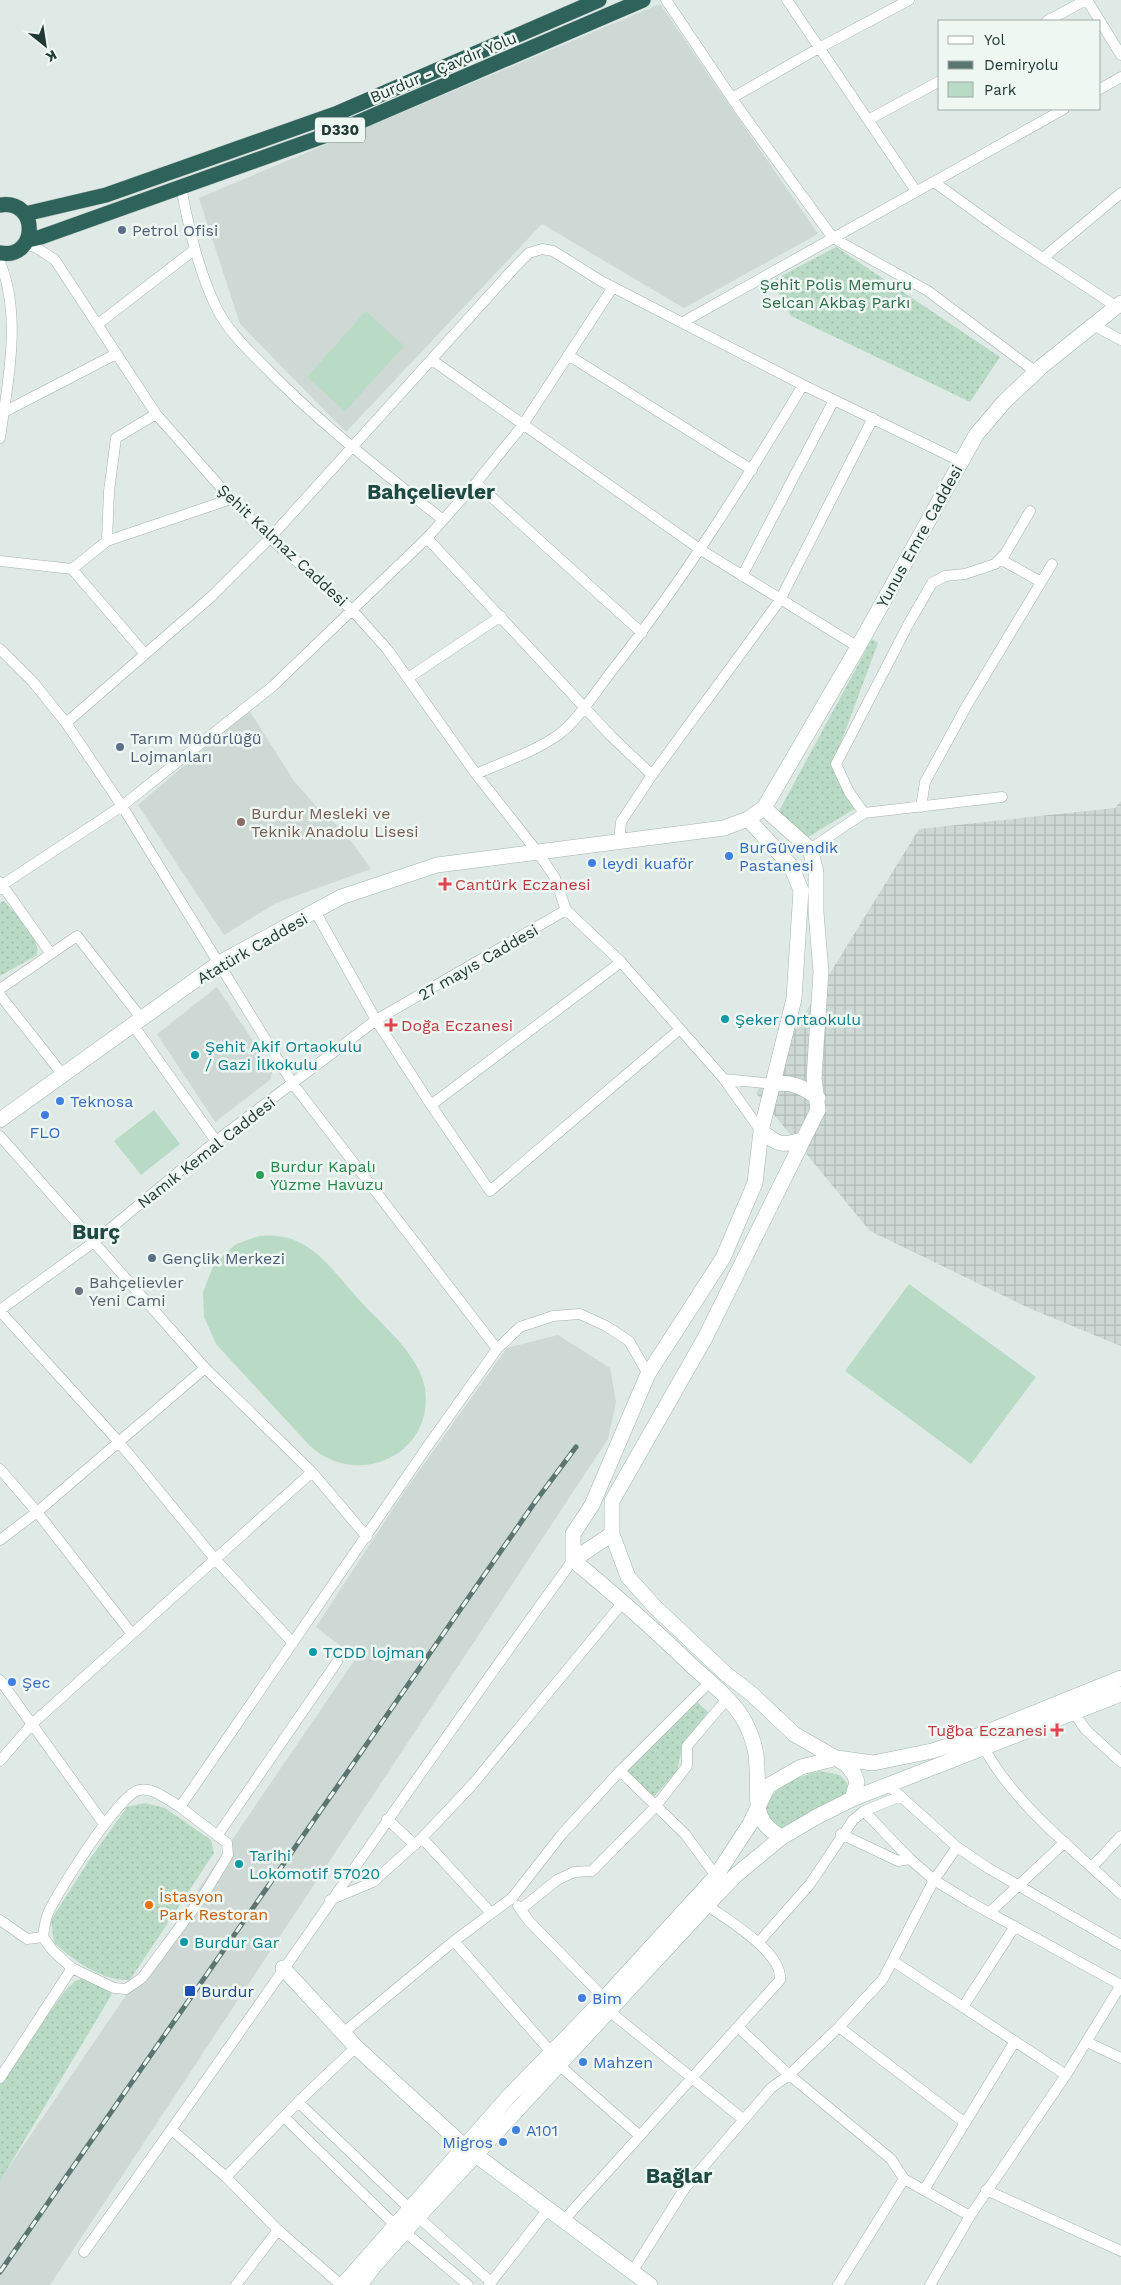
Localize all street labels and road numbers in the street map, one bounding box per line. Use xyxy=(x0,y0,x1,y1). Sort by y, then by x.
street label: Burdur - Çavdır Yolu xyxy=(367,28,519,107)
road number: D330 xyxy=(315,118,365,142)
street label: Yunus Emre Caddesi xyxy=(872,462,967,611)
street label: Şehit Kalmaz Caddesi xyxy=(214,480,351,610)
street label: Atatürk Caddesi xyxy=(193,909,311,988)
street label: 27 mayıs Caddesi xyxy=(415,920,542,1004)
street label: Namık Kemal Caddesi xyxy=(134,1093,279,1212)

